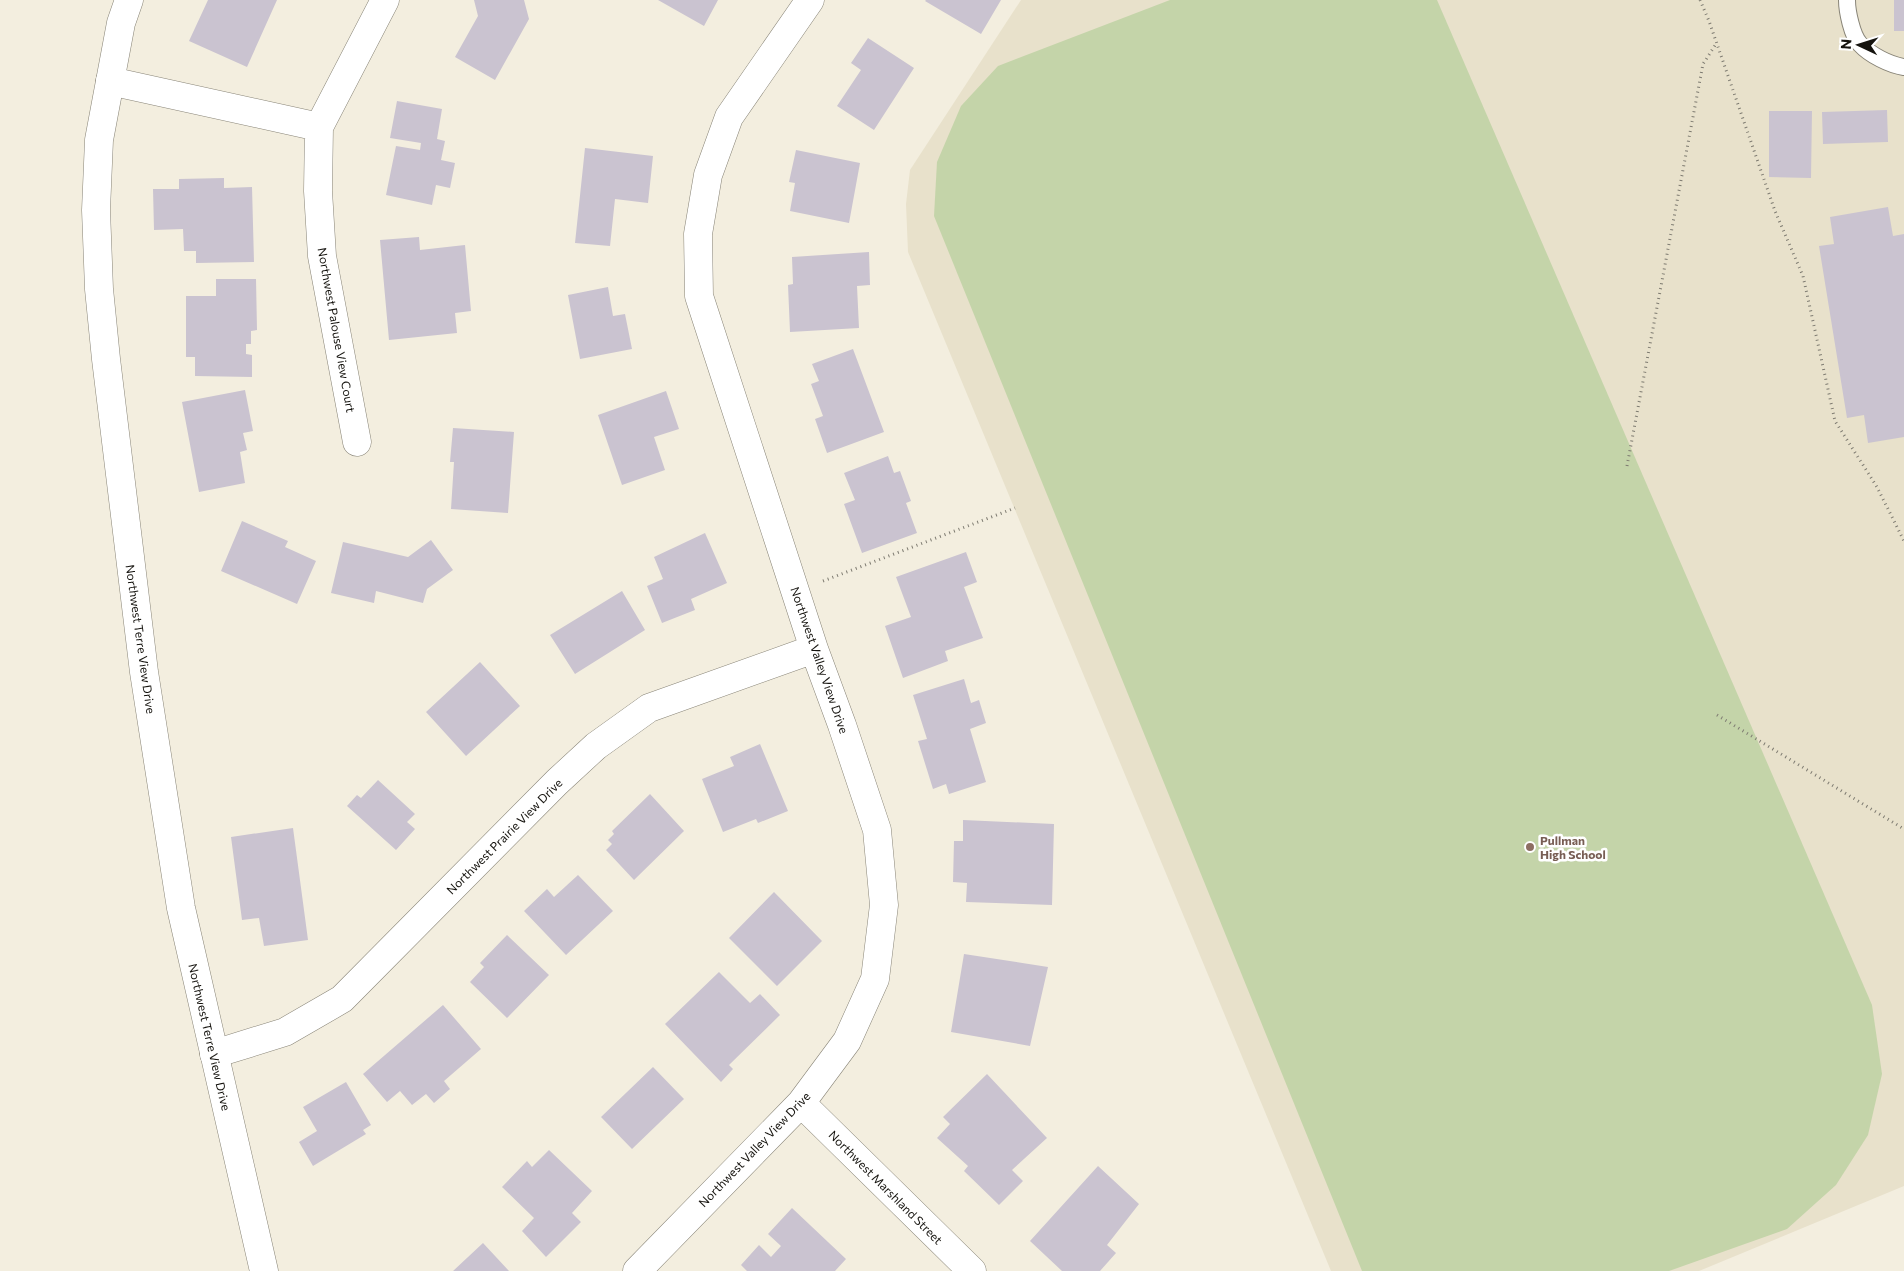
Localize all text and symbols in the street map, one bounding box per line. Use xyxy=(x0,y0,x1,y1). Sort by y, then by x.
north arrow xyxy=(1834,20,1884,70)
text: N xyxy=(1837,38,1854,50)
street label: Northwest Palouse View Court xyxy=(316,247,358,414)
street label: Northwest Terre View Drive xyxy=(124,563,158,715)
street label: Northwest Valley View Drive xyxy=(788,585,852,735)
street label: Northwest Prairie View Drive xyxy=(443,775,565,897)
place label: Pullman High School xyxy=(1540,833,1606,861)
marker: Pullman High School xyxy=(1524,841,1536,853)
street label: Northwest Terre View Drive xyxy=(186,962,234,1112)
street label: Northwest Valley View Drive xyxy=(695,1089,813,1209)
street label: Northwest Marshland Street xyxy=(826,1127,946,1247)

